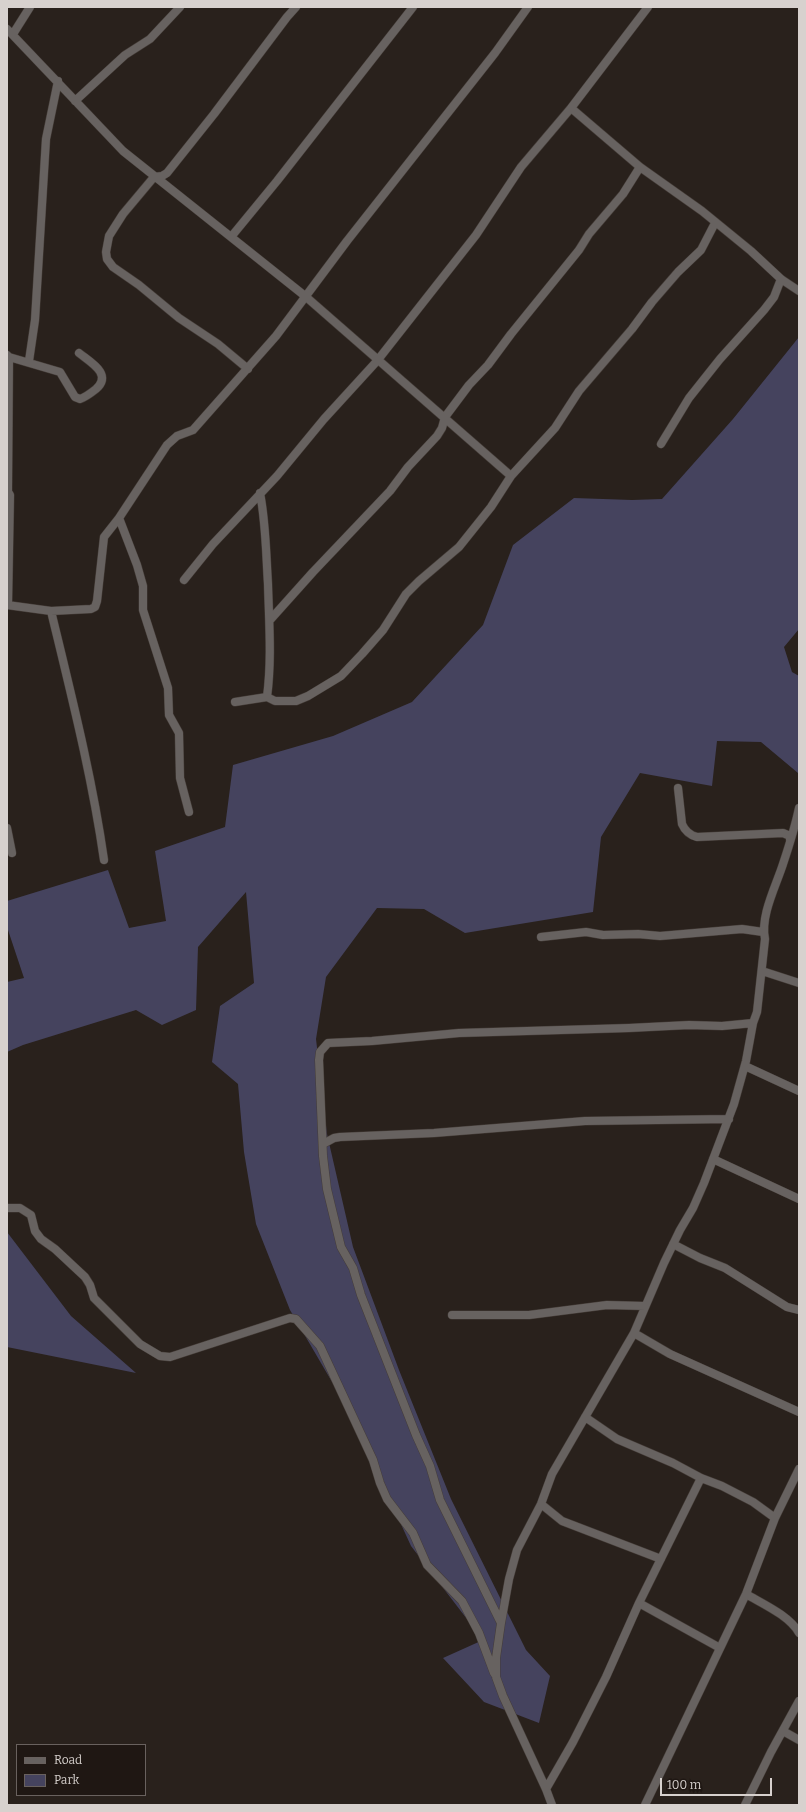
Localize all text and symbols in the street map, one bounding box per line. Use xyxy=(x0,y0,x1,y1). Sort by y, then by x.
legend xyxy=(16,1744,146,1796)
text: Road xyxy=(54,1753,82,1767)
scale bar xyxy=(662,1770,774,1796)
text: Park xyxy=(54,1773,79,1787)
text: 100 m xyxy=(667,1778,701,1792)

